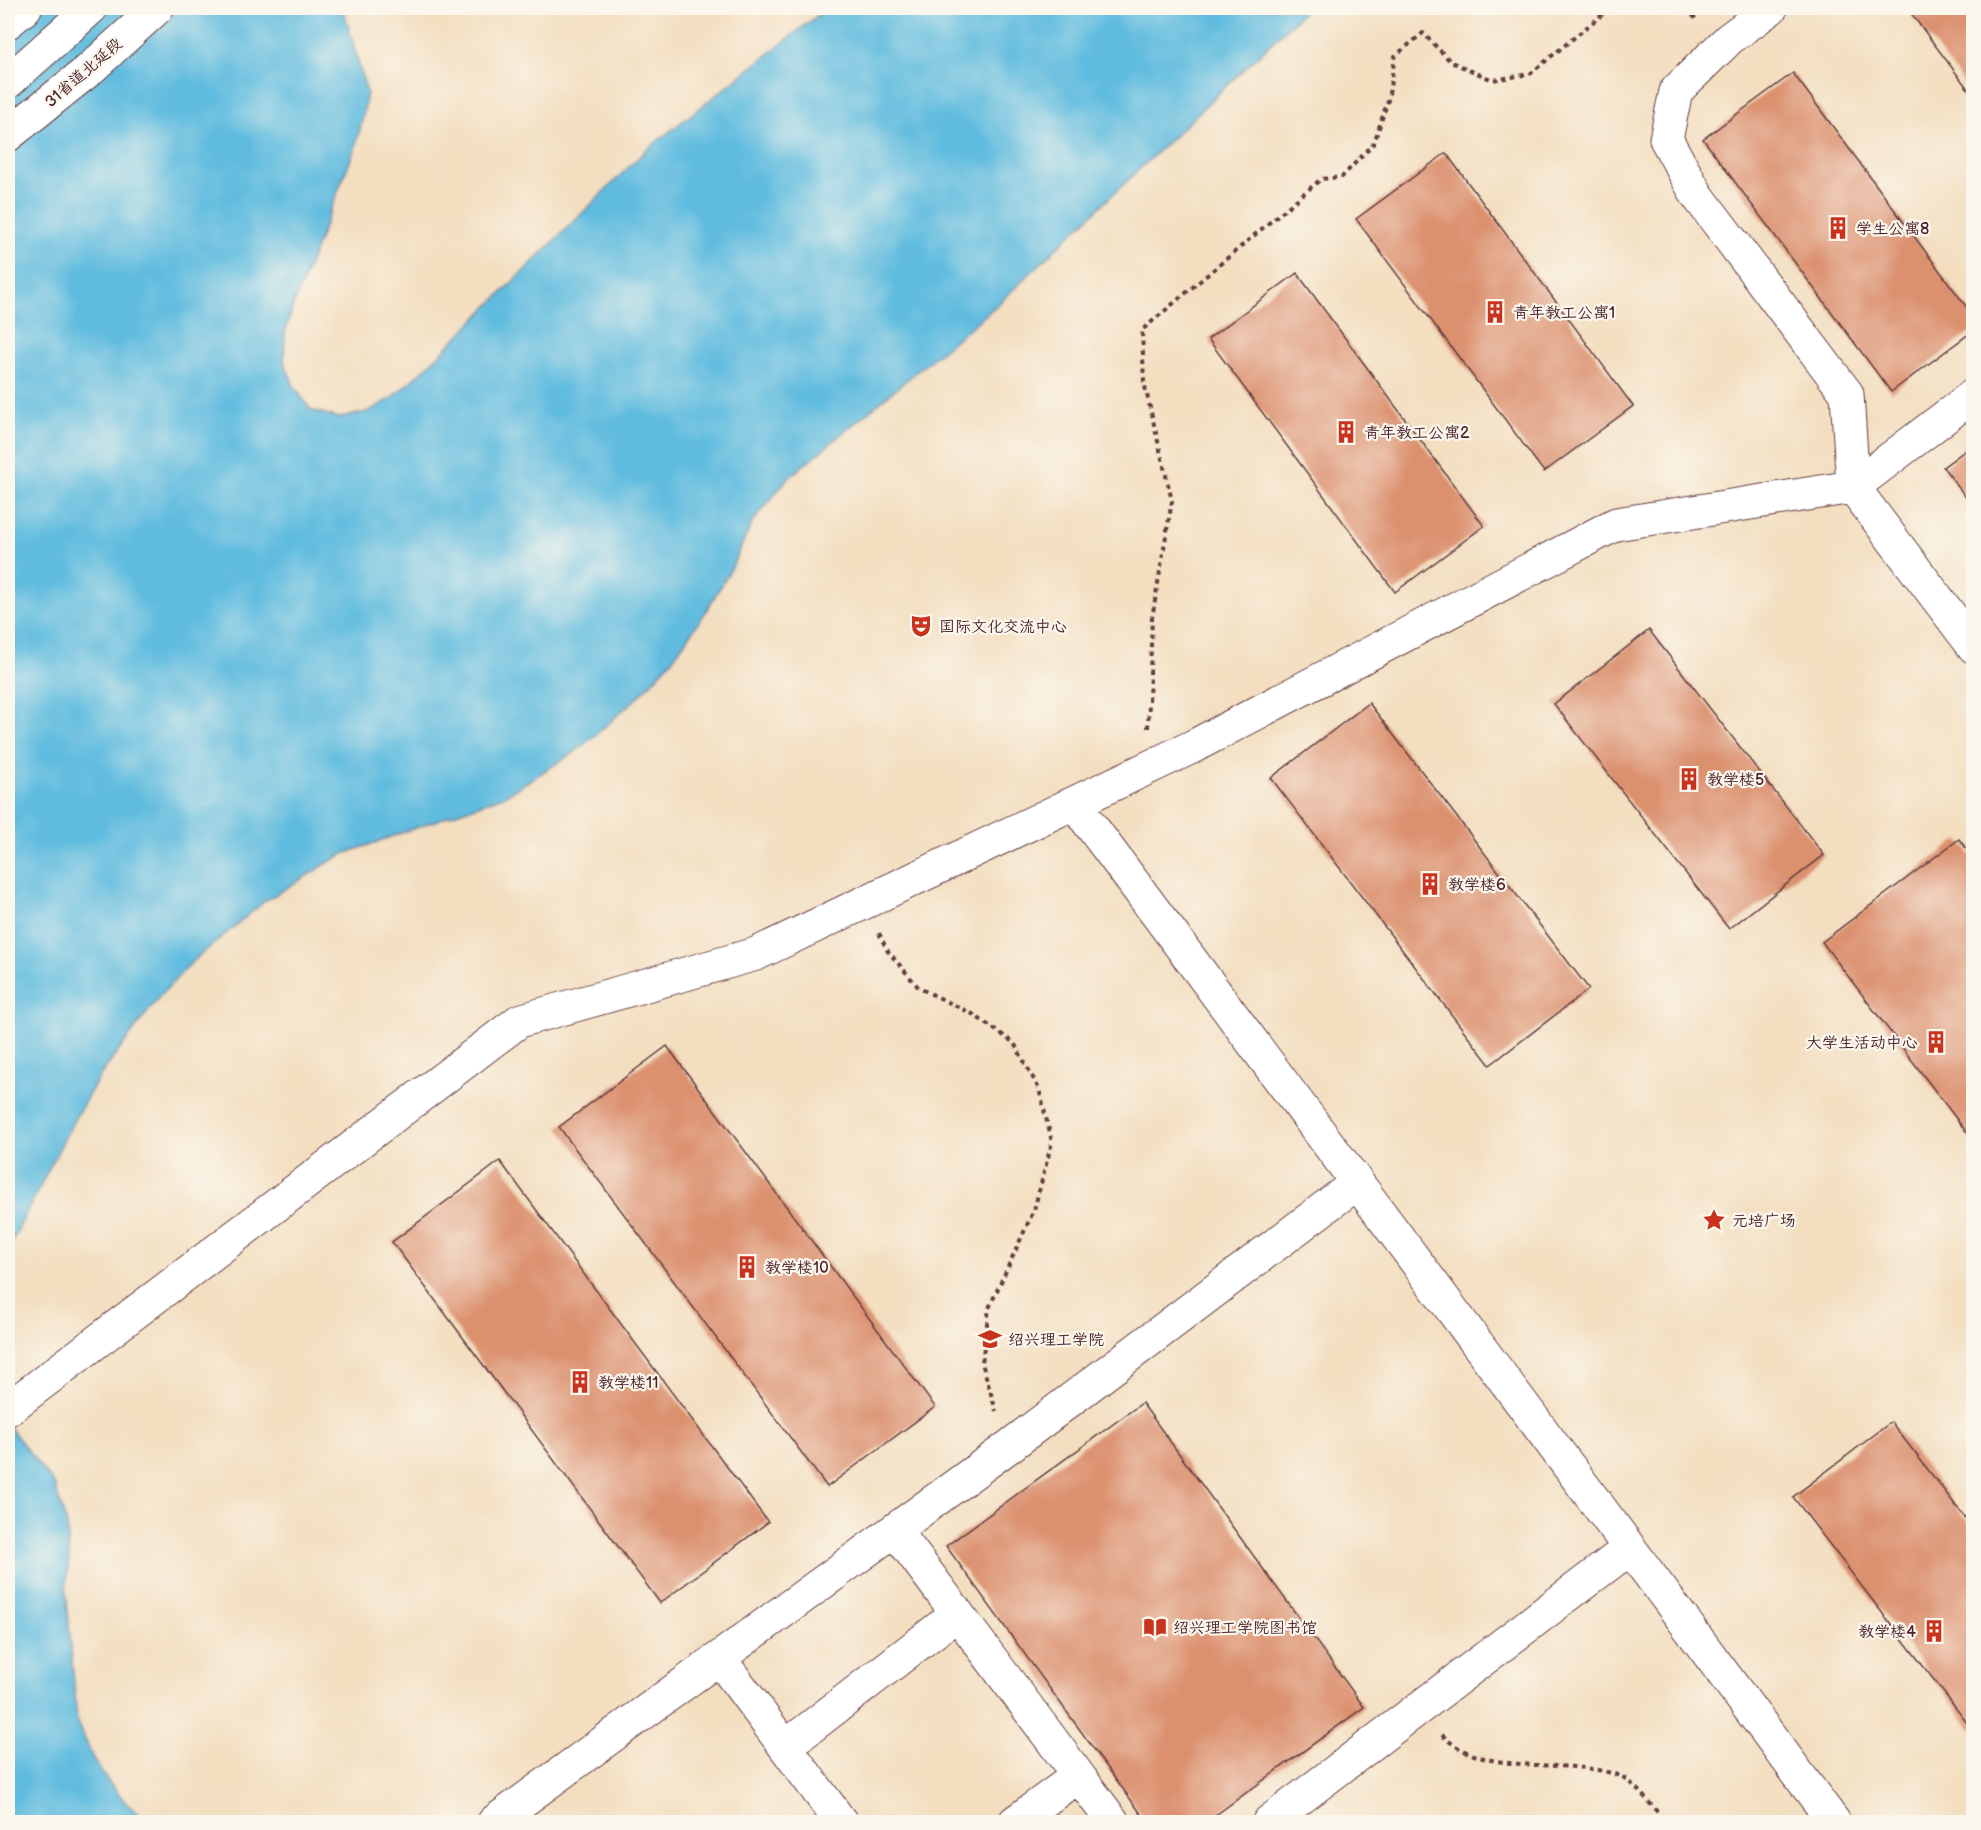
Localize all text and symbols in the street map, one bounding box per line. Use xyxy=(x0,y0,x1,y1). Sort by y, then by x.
street label: 31省道北延段 xyxy=(42,34,126,112)
building icon: 学生公寓8 xyxy=(1825,215,1851,241)
place label: 学生公寓8 xyxy=(1856,220,1929,239)
building icon: 青年教工公寓1 xyxy=(1482,299,1508,325)
place label: 青年教工公寓1 xyxy=(1513,304,1615,323)
building icon: 青年教工公寓2 xyxy=(1333,419,1359,445)
place label: 青年教工公寓2 xyxy=(1364,424,1470,443)
theatre icon: 国际文化交流中心 xyxy=(908,613,934,639)
place label: 国际文化交流中心 xyxy=(939,618,1067,637)
building icon: 教学楼5 xyxy=(1676,766,1702,792)
place label: 教学楼5 xyxy=(1707,771,1764,790)
building icon: 教学楼6 xyxy=(1417,871,1443,897)
place label: 教学楼6 xyxy=(1448,876,1506,895)
building icon: 大学生活动中心 xyxy=(1923,1029,1949,1055)
place label: 大学生活动中心 xyxy=(1806,1034,1918,1053)
place icon: 元培广场 xyxy=(1701,1207,1727,1233)
place label: 元培广场 xyxy=(1732,1212,1796,1231)
building icon: 教学楼10 xyxy=(734,1254,760,1280)
place label: 教学楼10 xyxy=(765,1259,829,1278)
school or university icon: 绍兴理工学院 xyxy=(977,1326,1003,1352)
place label: 绍兴理工学院 xyxy=(1008,1331,1104,1350)
building icon: 教学楼11 xyxy=(567,1369,593,1395)
place label: 教学楼11 xyxy=(598,1374,658,1393)
library icon: 绍兴理工学院图书馆 xyxy=(1142,1614,1168,1640)
building icon: 教学楼4 xyxy=(1921,1618,1947,1644)
place label: 绍兴理工学院图书馆 xyxy=(1173,1619,1317,1638)
place label: 教学楼4 xyxy=(1858,1623,1916,1642)

